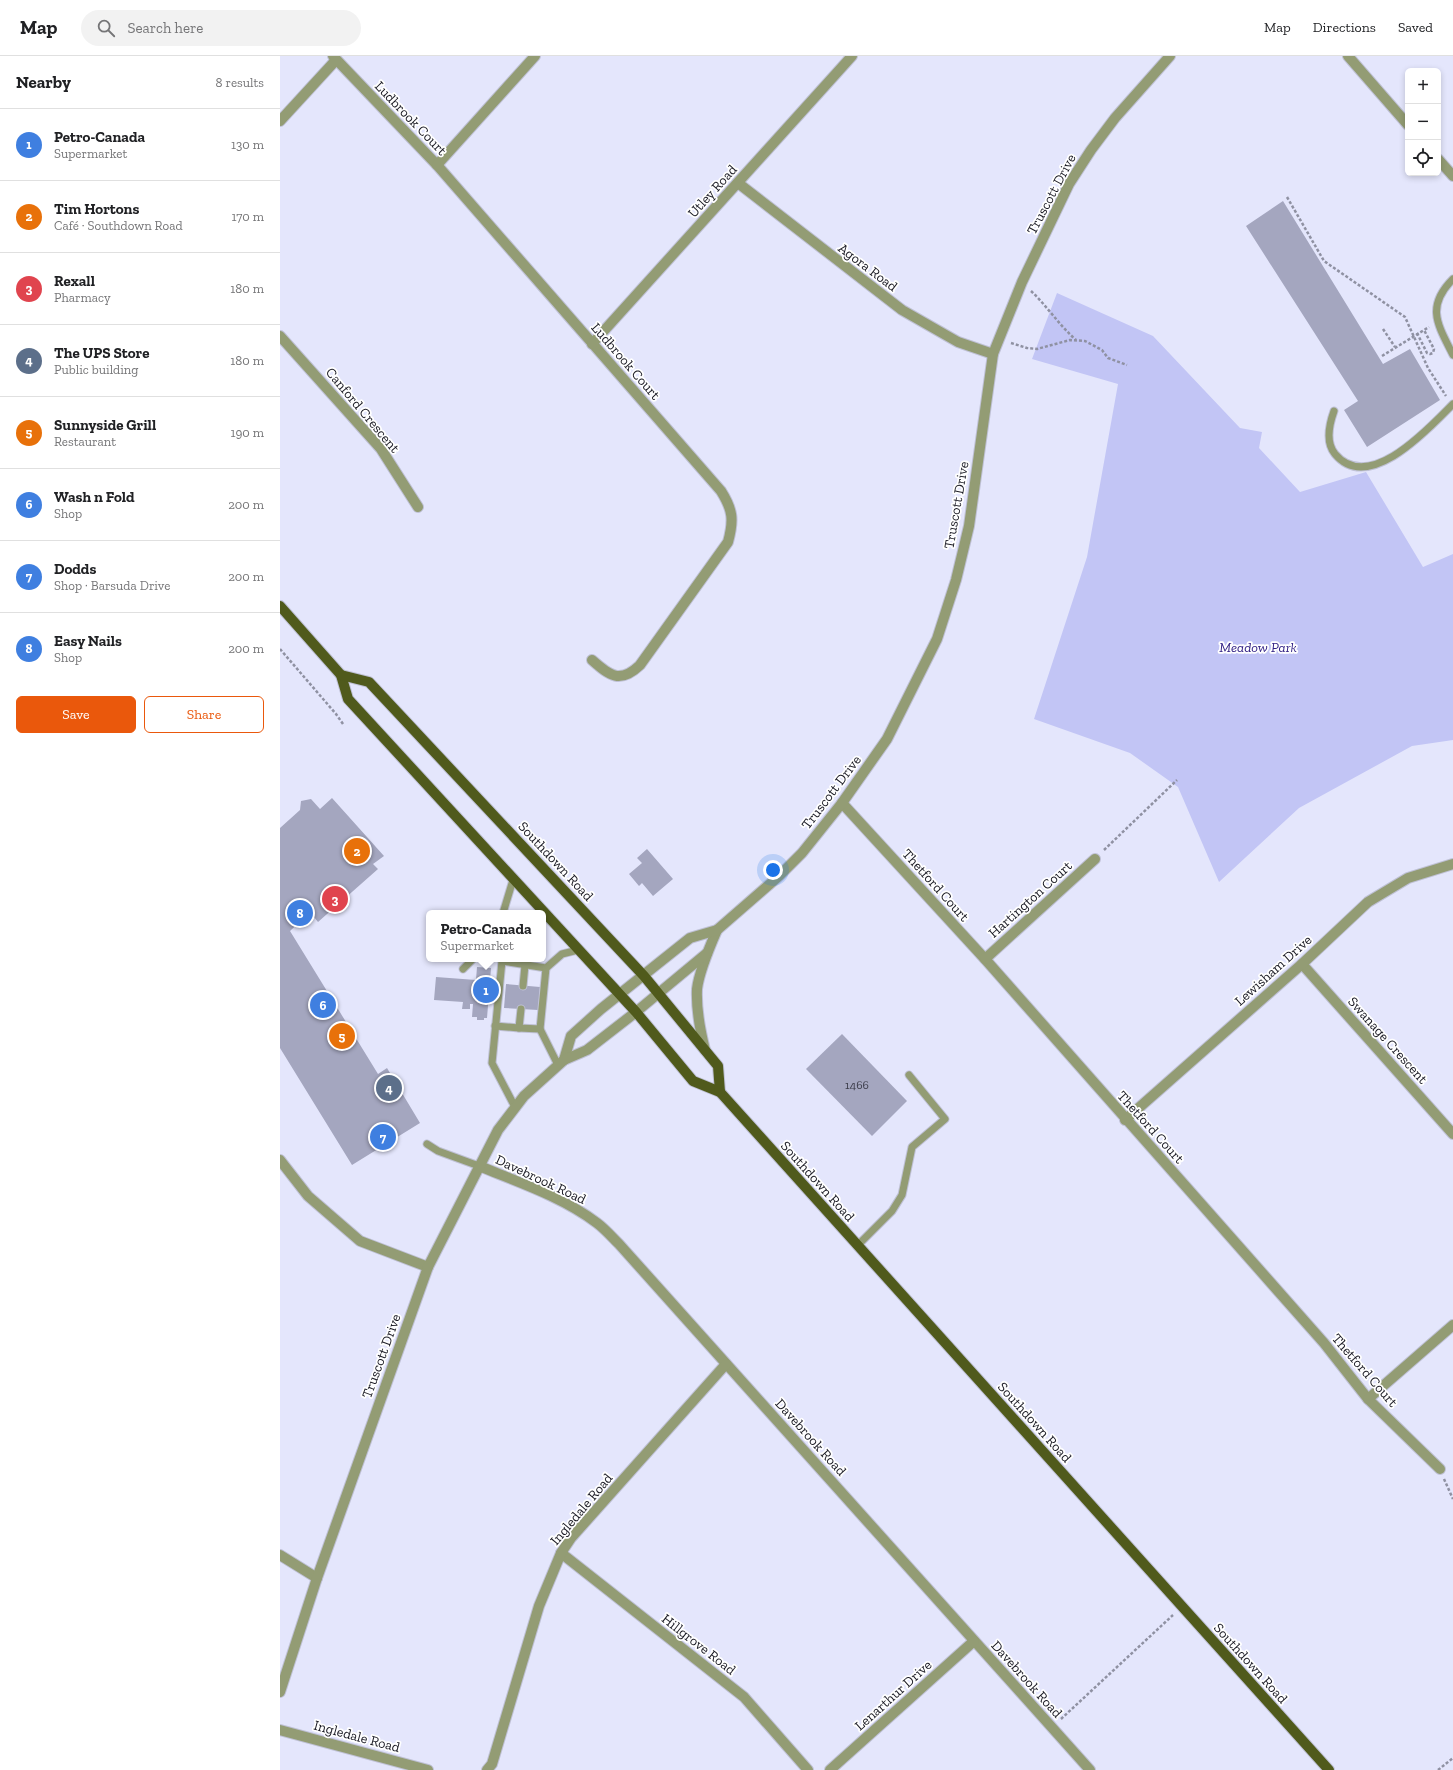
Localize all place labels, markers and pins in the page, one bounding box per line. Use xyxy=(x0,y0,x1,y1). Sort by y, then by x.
pin: 2 xyxy=(344,836,370,866)
pin: 3 xyxy=(322,884,348,914)
pin: 8 xyxy=(287,898,313,928)
pin: 1 xyxy=(473,975,499,1005)
pin: 6 xyxy=(310,990,336,1020)
pin: 5 xyxy=(329,1021,355,1051)
pin: 4 xyxy=(376,1073,402,1103)
pin: 7 xyxy=(370,1122,396,1152)

